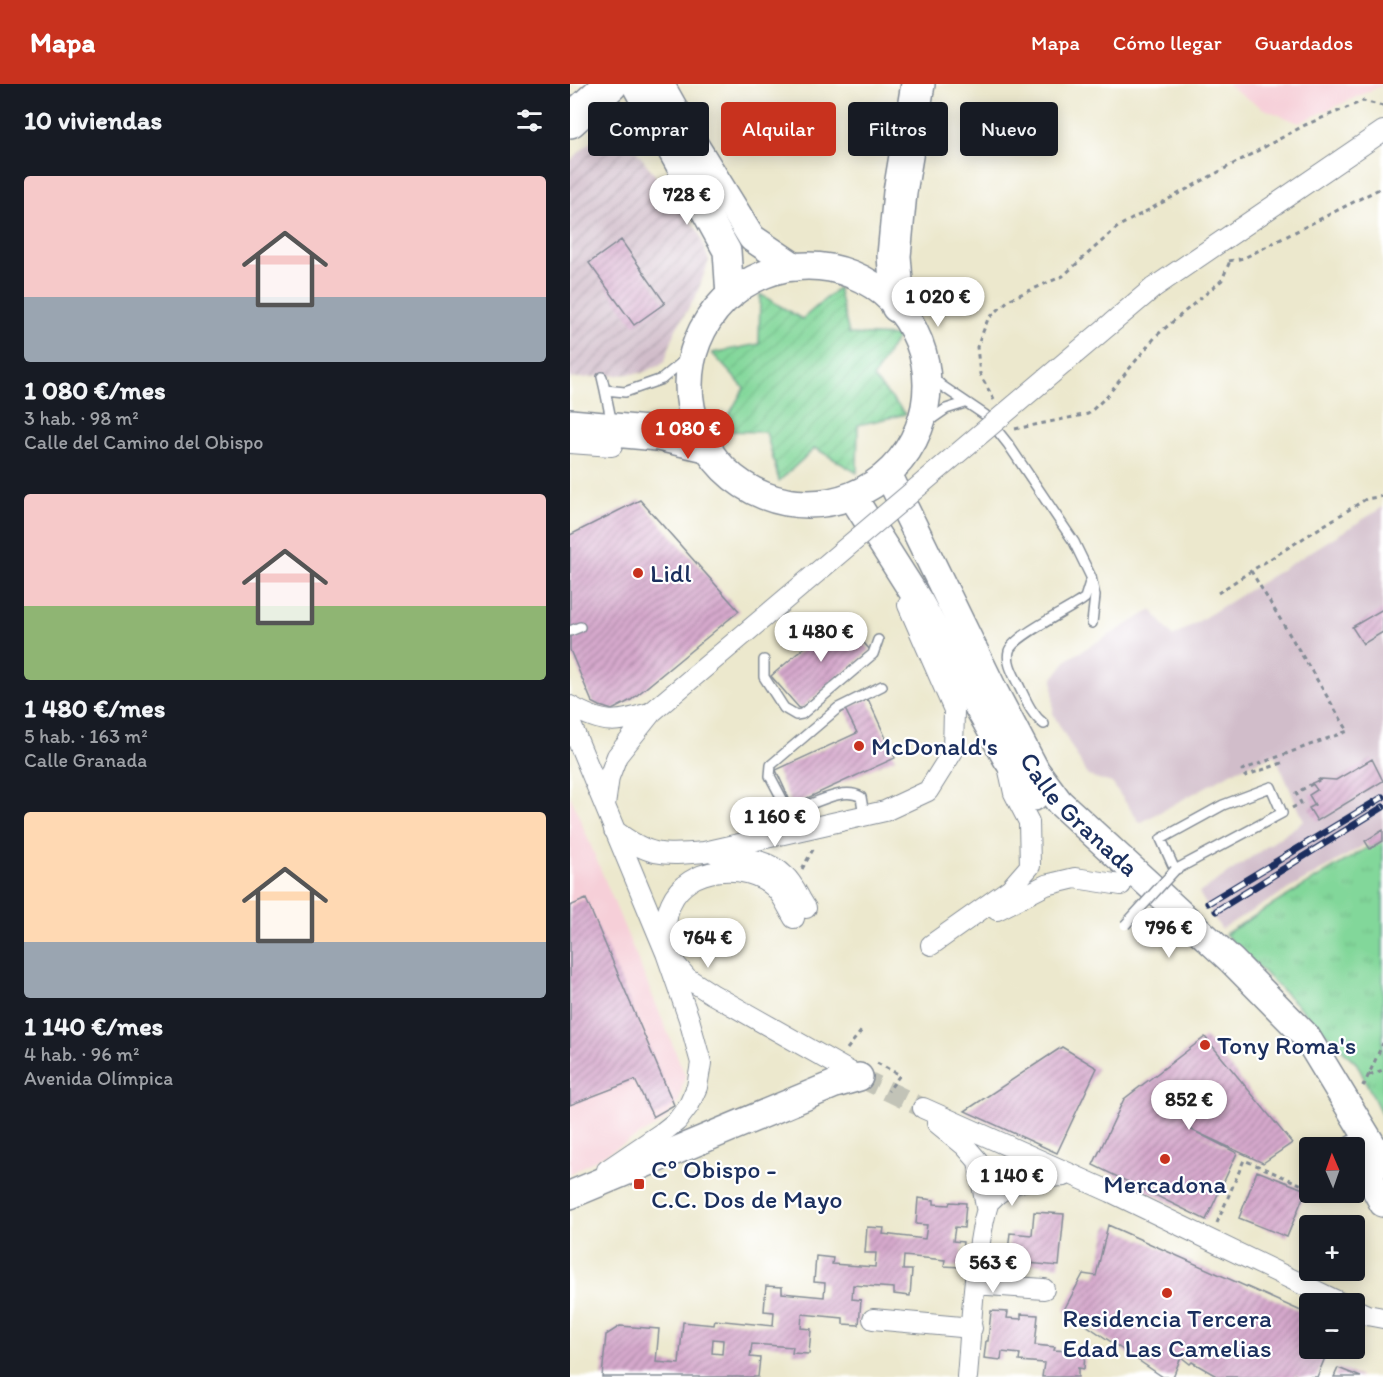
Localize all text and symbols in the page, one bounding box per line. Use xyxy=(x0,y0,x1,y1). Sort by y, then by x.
text: Mapa xyxy=(30,25,95,59)
text: Mapa xyxy=(1031,30,1080,55)
text: Cómo llegar xyxy=(1113,30,1222,55)
text: Guardados xyxy=(1255,30,1353,55)
chip: Comprar xyxy=(588,102,709,156)
chip: Alquilar xyxy=(721,102,836,156)
chip: Filtros xyxy=(848,102,948,156)
chip: Nuevo xyxy=(960,102,1058,156)
text: 10 viviendas xyxy=(24,104,162,136)
icon: filters xyxy=(513,104,546,137)
pin: 728 € xyxy=(645,175,729,226)
text: 728 € xyxy=(663,182,711,206)
icon: home xyxy=(231,215,339,323)
pin: 1 020 € xyxy=(883,277,993,328)
text: 1 020 € xyxy=(906,284,970,308)
text: 1 080 €/mes xyxy=(24,374,166,406)
text: 3 hab. · 98 m² xyxy=(24,406,139,430)
pin: 1 080 € xyxy=(633,409,743,460)
text: 1 080 € xyxy=(655,416,721,440)
text: Calle del Camino del Obispo xyxy=(24,430,263,454)
icon: home xyxy=(231,533,339,641)
place label: Lidl xyxy=(650,557,692,589)
marker: Lidl xyxy=(631,566,645,580)
pin: 1 480 € xyxy=(766,612,876,663)
text: 1 480 € xyxy=(789,619,854,643)
text: 1 480 €/mes xyxy=(24,692,165,724)
text: 5 hab. · 163 m² xyxy=(24,724,148,748)
place label: McDonald's xyxy=(871,730,998,762)
marker: McDonald's xyxy=(852,739,866,753)
street label: Calle Granada xyxy=(1013,747,1145,883)
text: Calle Granada xyxy=(24,748,147,772)
pin: 1 160 € xyxy=(720,797,830,848)
text: 1 160 € xyxy=(744,804,806,828)
icon: home xyxy=(231,851,339,959)
pin: 796 € xyxy=(1127,908,1211,959)
text: 796 € xyxy=(1146,915,1192,939)
pin: 764 € xyxy=(666,918,750,969)
text: 764 € xyxy=(684,925,732,949)
text: 1 140 €/mes xyxy=(24,1010,163,1042)
place label: Tony Roma's xyxy=(1217,1029,1356,1061)
marker: Tony Roma's xyxy=(1198,1038,1212,1052)
text: 4 hab. · 96 m² xyxy=(24,1042,139,1066)
text: Avenida Olímpica xyxy=(24,1066,173,1090)
pin: 852 € xyxy=(1147,1080,1231,1131)
text: 852 € xyxy=(1165,1087,1213,1111)
north arrow xyxy=(1299,1137,1365,1203)
map controls xyxy=(1299,1137,1365,1359)
marker: Mercadona xyxy=(1158,1152,1172,1166)
place label: Cº Obispo - C.C. Dos de Mayo xyxy=(651,1153,843,1215)
pin: 1 140 € xyxy=(957,1156,1067,1207)
text: 1 140 € xyxy=(980,1163,1044,1187)
place label: Mercadona xyxy=(1103,1168,1227,1200)
marker: Cº Obispo - C.C. Dos de Mayo xyxy=(632,1177,646,1191)
button: + xyxy=(1299,1215,1365,1281)
pin: 563 € xyxy=(951,1243,1035,1294)
text: 563 € xyxy=(969,1250,1017,1274)
marker: Residencia Tercera Edad Las Camelias xyxy=(1160,1286,1174,1300)
button: − xyxy=(1299,1293,1365,1359)
place label: Residencia Tercera Edad Las Camelias xyxy=(1062,1302,1272,1364)

